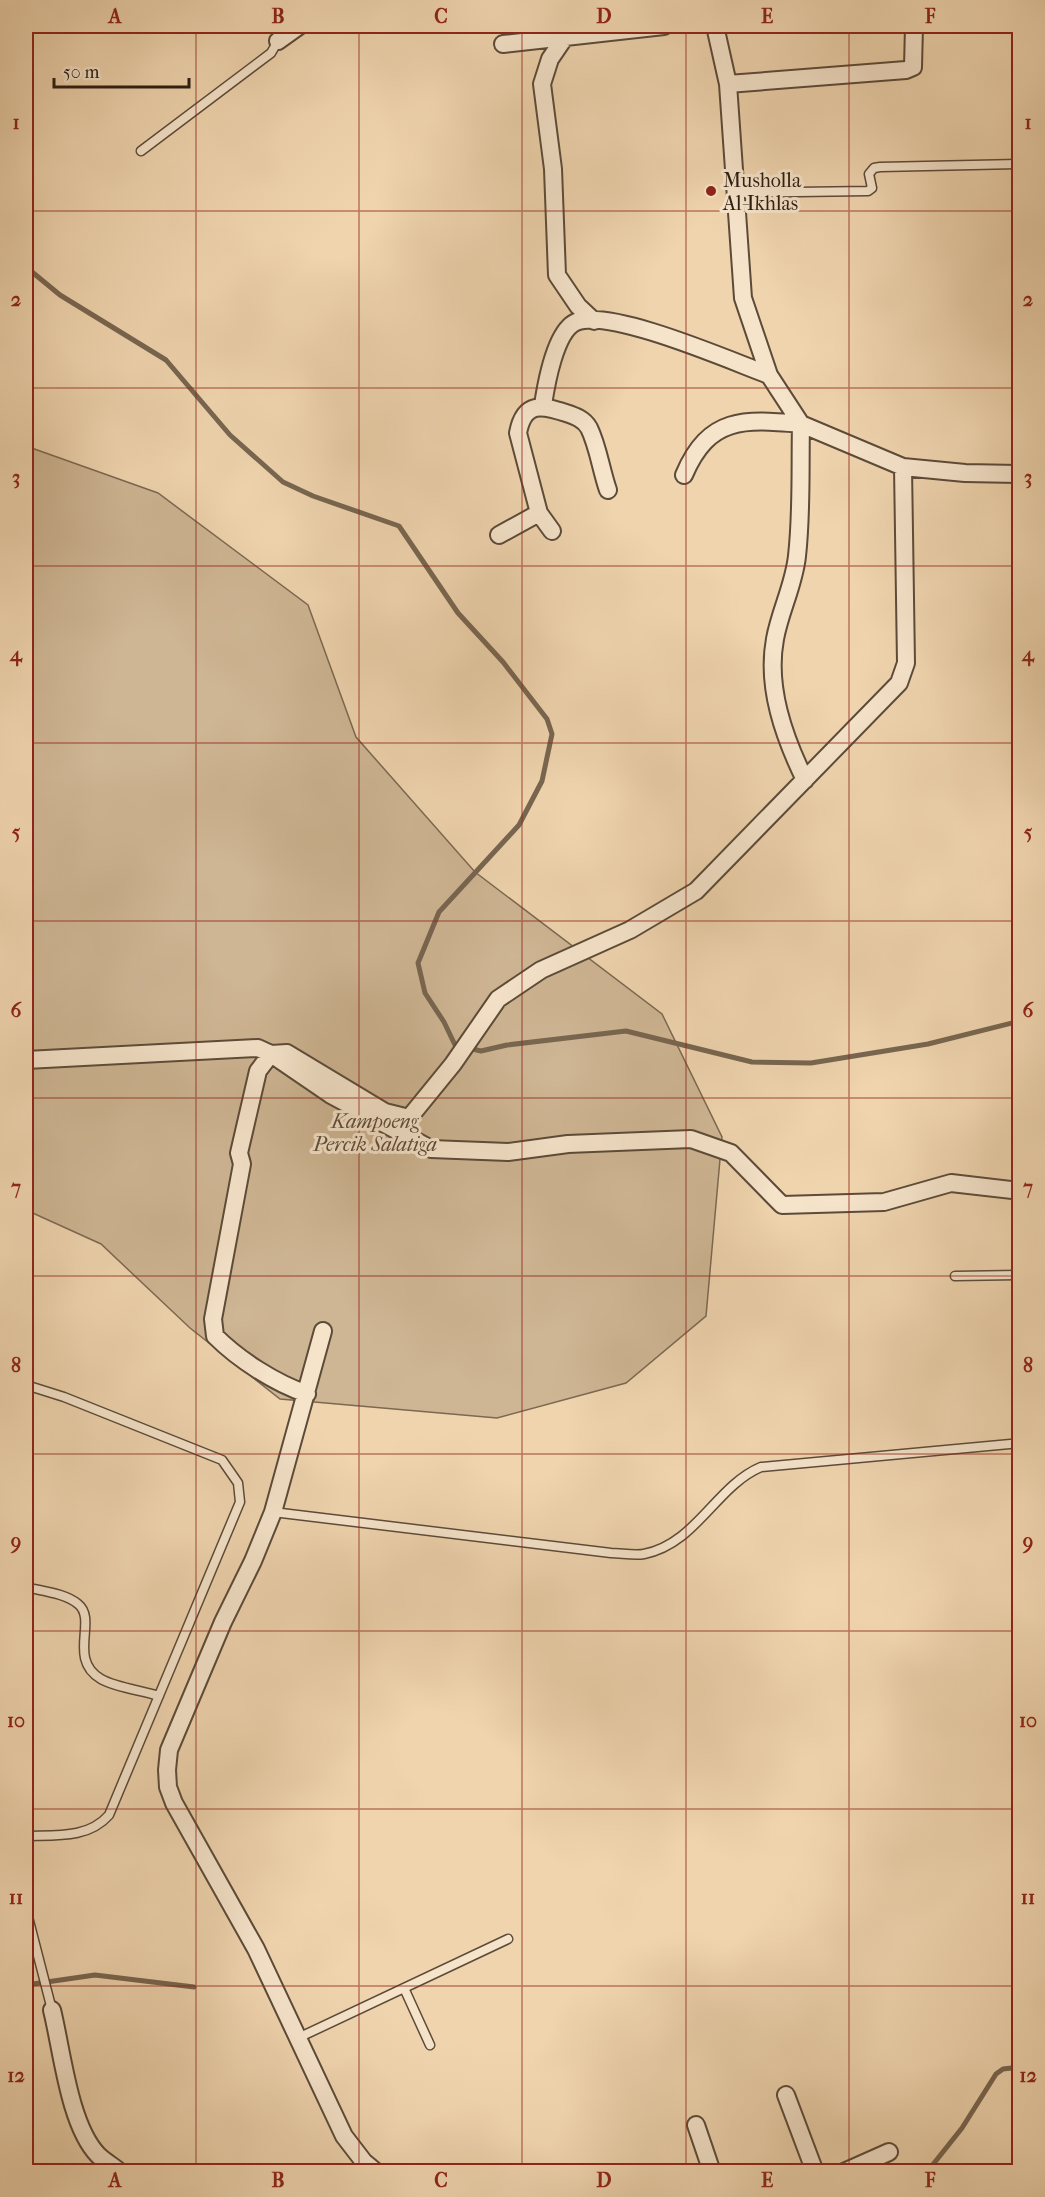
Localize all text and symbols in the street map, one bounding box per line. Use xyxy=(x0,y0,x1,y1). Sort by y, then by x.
text: A xyxy=(107,5,123,28)
text: B xyxy=(271,5,285,28)
text: C xyxy=(434,5,448,28)
text: D xyxy=(596,5,612,28)
text: E xyxy=(761,5,773,28)
text: F xyxy=(924,5,936,28)
scale bar xyxy=(54,51,189,89)
text: 50 m xyxy=(63,62,100,83)
text: 1 xyxy=(12,111,20,134)
text: 1 xyxy=(1024,111,1032,134)
place label: Musholla Al-Ikhlas xyxy=(722,169,802,215)
marker: Musholla Al-Ikhlas xyxy=(704,184,718,198)
text: 2 xyxy=(11,288,21,311)
text: 2 xyxy=(1023,288,1033,311)
text: 3 xyxy=(12,466,20,489)
text: 3 xyxy=(1024,466,1032,489)
text: 4 xyxy=(9,643,23,667)
text: 4 xyxy=(1021,643,1035,667)
text: 5 xyxy=(12,821,21,844)
text: 5 xyxy=(1024,821,1033,844)
text: 6 xyxy=(11,999,23,1022)
text: 6 xyxy=(1023,999,1035,1022)
park label: Kampoeng Percik Salatiga xyxy=(312,1110,437,1156)
text: 7 xyxy=(10,1176,21,1199)
text: 7 xyxy=(1022,1176,1033,1199)
text: 8 xyxy=(11,1354,21,1377)
text: 8 xyxy=(1023,1354,1033,1377)
text: 9 xyxy=(10,1531,21,1554)
text: 9 xyxy=(1022,1531,1033,1554)
text: 10 xyxy=(7,1709,25,1732)
text: 10 xyxy=(1019,1709,1037,1732)
text: 11 xyxy=(9,1886,23,1909)
text: 11 xyxy=(1021,1886,1035,1909)
text: 12 xyxy=(7,2064,25,2087)
text: 12 xyxy=(1019,2064,1037,2087)
text: A xyxy=(107,2169,123,2192)
text: B xyxy=(271,2169,285,2192)
text: C xyxy=(434,2169,448,2192)
text: D xyxy=(596,2169,612,2192)
text: E xyxy=(761,2169,773,2192)
text: F xyxy=(924,2169,936,2192)

